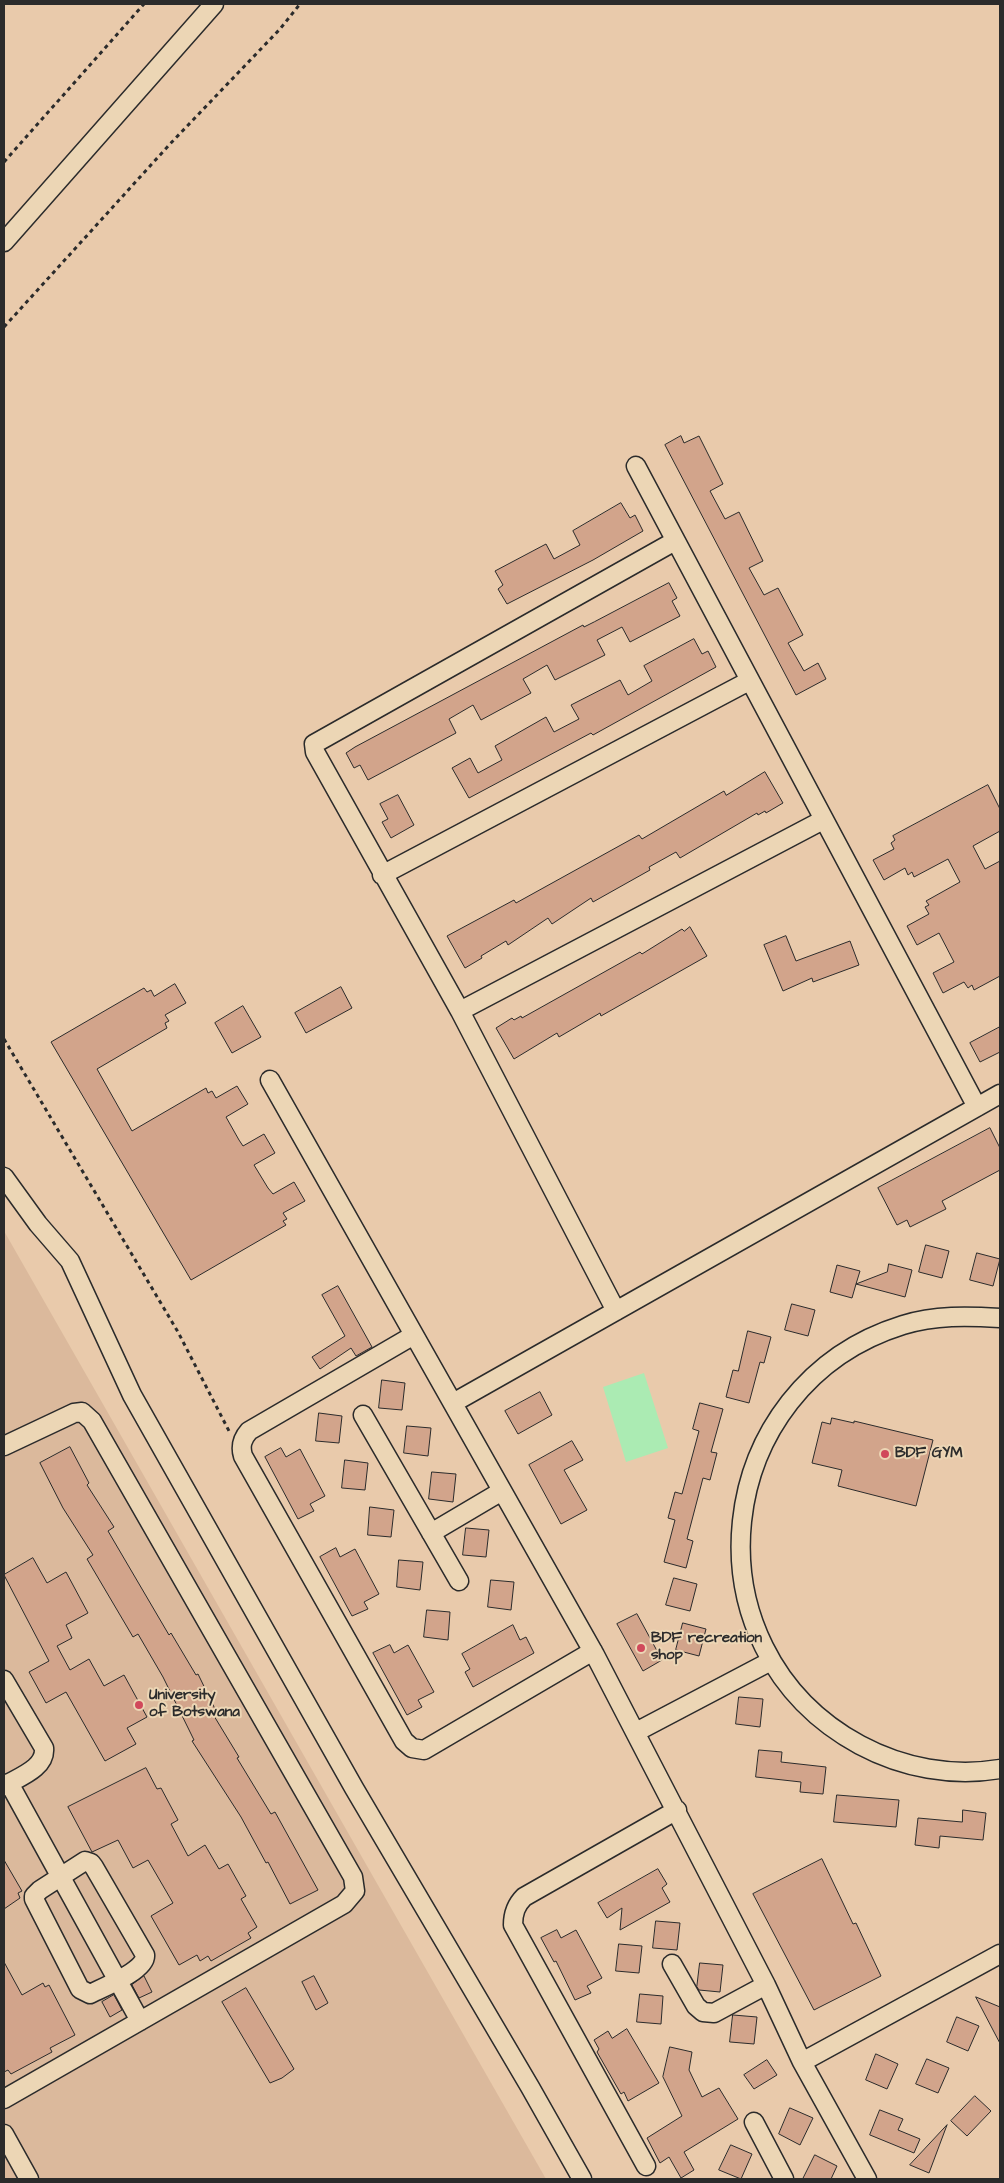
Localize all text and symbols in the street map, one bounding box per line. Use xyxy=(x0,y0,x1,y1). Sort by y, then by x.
place label: BDF GYM xyxy=(895,1445,963,1463)
marker: BDF GYM xyxy=(879,1448,891,1460)
place label: BDF recreation shop xyxy=(651,1630,762,1665)
marker: BDF recreation shop xyxy=(635,1642,647,1654)
place label: University of Botswana xyxy=(149,1687,240,1722)
marker: University of Botswana xyxy=(133,1699,145,1711)

